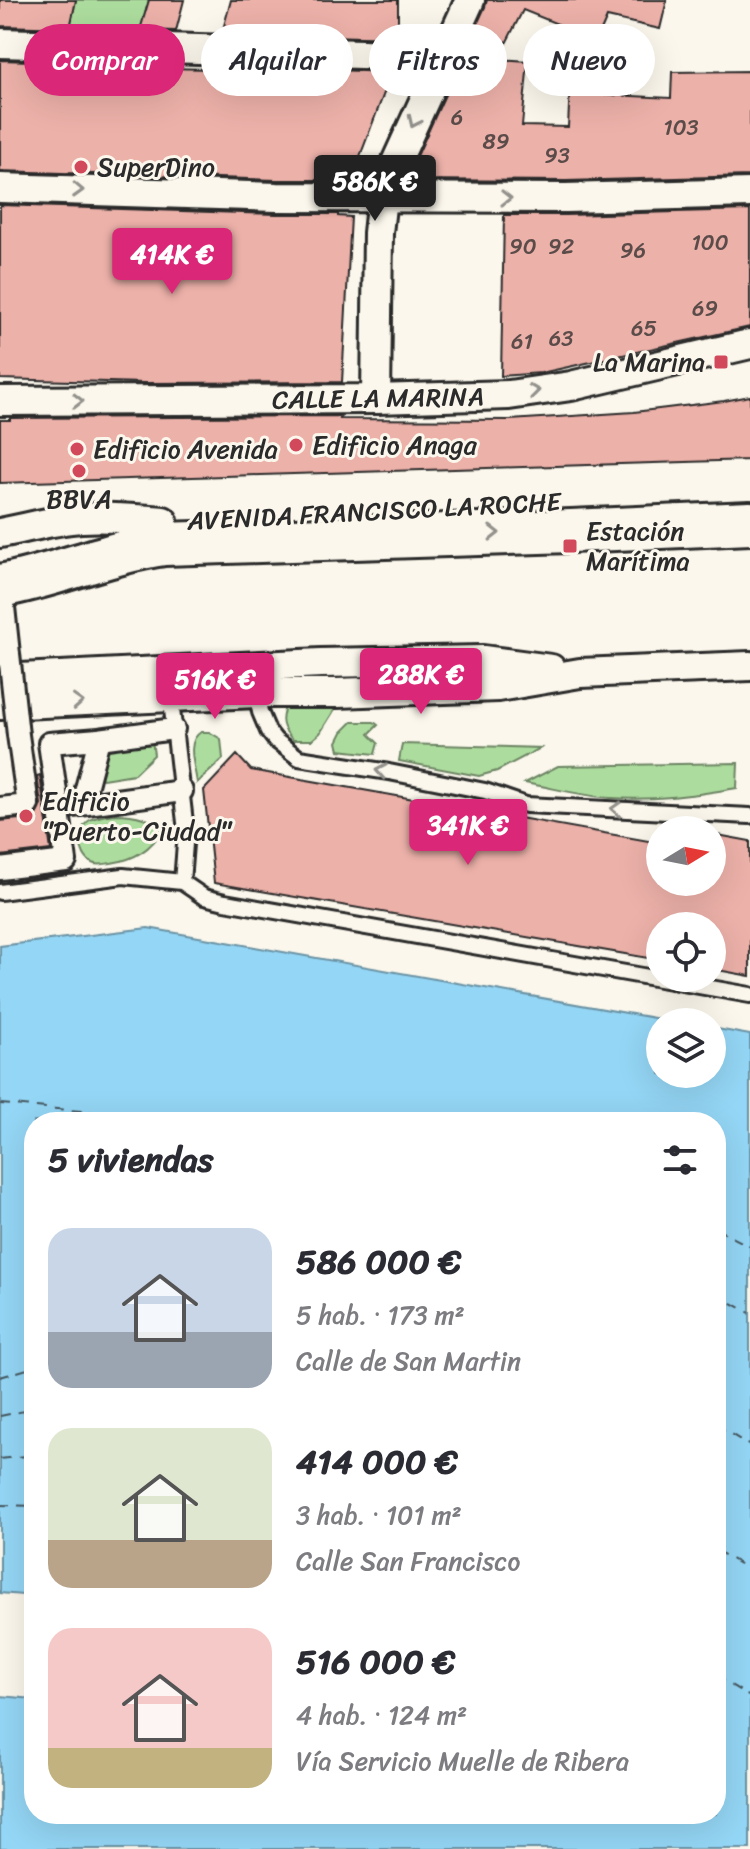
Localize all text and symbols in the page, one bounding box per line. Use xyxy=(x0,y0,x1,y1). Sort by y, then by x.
chip: Comprar xyxy=(24,24,185,96)
chip: Alquilar xyxy=(201,24,353,96)
chip: Filtros xyxy=(369,24,507,96)
chip: Nuevo xyxy=(523,24,655,96)
house number: 6 xyxy=(451,98,463,137)
house number: 103 xyxy=(663,108,699,147)
one-way arrow xyxy=(408,114,424,128)
house number: 89 xyxy=(483,122,509,161)
house number: 93 xyxy=(544,136,570,175)
place label: SuperDino xyxy=(97,144,215,190)
pin: 586K € xyxy=(310,155,440,223)
marker: SuperDino xyxy=(72,158,90,176)
text: 586K € xyxy=(332,158,418,204)
one-way arrow xyxy=(72,182,85,199)
one-way arrow xyxy=(500,189,513,207)
house number: 100 xyxy=(691,223,729,262)
house number: 90 xyxy=(509,227,537,266)
house number: 92 xyxy=(548,227,574,266)
pin: 414K € xyxy=(107,228,237,296)
text: 414K € xyxy=(130,231,214,277)
house number: 96 xyxy=(620,231,646,270)
house number: 69 xyxy=(692,289,718,328)
house number: 65 xyxy=(631,309,657,348)
house number: 63 xyxy=(549,319,573,358)
house number: 61 xyxy=(511,322,533,361)
place label: La Marina xyxy=(593,339,705,385)
marker: La Marina xyxy=(712,353,730,371)
street label: CALLE LA MARINA xyxy=(272,373,484,423)
one-way arrow xyxy=(528,383,541,400)
one-way arrow xyxy=(72,392,85,410)
place label: Edificio Anaga xyxy=(312,422,478,468)
place label: Edificio Avenida xyxy=(93,426,278,472)
marker: Edificio Anaga xyxy=(287,436,305,454)
marker: Edificio Avenida xyxy=(68,440,86,458)
marker: BBVA xyxy=(70,462,88,480)
place label: BBVA xyxy=(46,476,112,522)
street label: AVENIDA FRANCISCO LA ROCHE xyxy=(185,478,564,544)
place label: Estación Marítima xyxy=(586,508,690,584)
one-way arrow xyxy=(488,524,501,541)
marker: Estación Marítima xyxy=(561,537,579,555)
pin: 288K € xyxy=(356,648,486,716)
text: 288K € xyxy=(378,651,464,697)
pin: 516K € xyxy=(150,653,280,721)
text: 516K € xyxy=(174,656,256,702)
one-way arrow xyxy=(72,693,85,710)
one-way arrow xyxy=(374,764,387,781)
place label: Edificio "Puerto-Ciudad" xyxy=(42,778,234,854)
pin: 341K € xyxy=(403,799,533,867)
one-way arrow xyxy=(609,801,622,818)
text: 341K € xyxy=(427,802,509,848)
marker: Edificio "Puerto-Ciudad" xyxy=(17,807,35,825)
north arrow xyxy=(646,816,726,896)
map controls xyxy=(646,816,726,1088)
button: locate xyxy=(646,912,726,992)
button: layers xyxy=(646,1008,726,1088)
text: 5 viviendas xyxy=(48,1130,213,1190)
icon: filters xyxy=(658,1138,702,1182)
text: 586 000 € xyxy=(296,1232,461,1292)
icon: home xyxy=(112,1260,208,1356)
text: 5 hab. · 173 m² xyxy=(296,1292,465,1338)
text: Calle de San Martin xyxy=(296,1338,521,1384)
text: 414 000 € xyxy=(296,1432,458,1492)
icon: home xyxy=(112,1460,208,1556)
text: 3 hab. · 101 m² xyxy=(296,1492,462,1538)
text: Calle San Francisco xyxy=(296,1538,520,1584)
text: 516 000 € xyxy=(296,1632,455,1692)
icon: home xyxy=(112,1660,208,1756)
text: 4 hab. · 124 m² xyxy=(296,1692,467,1738)
text: Vía Servicio Muelle de Ribera xyxy=(296,1738,629,1784)

